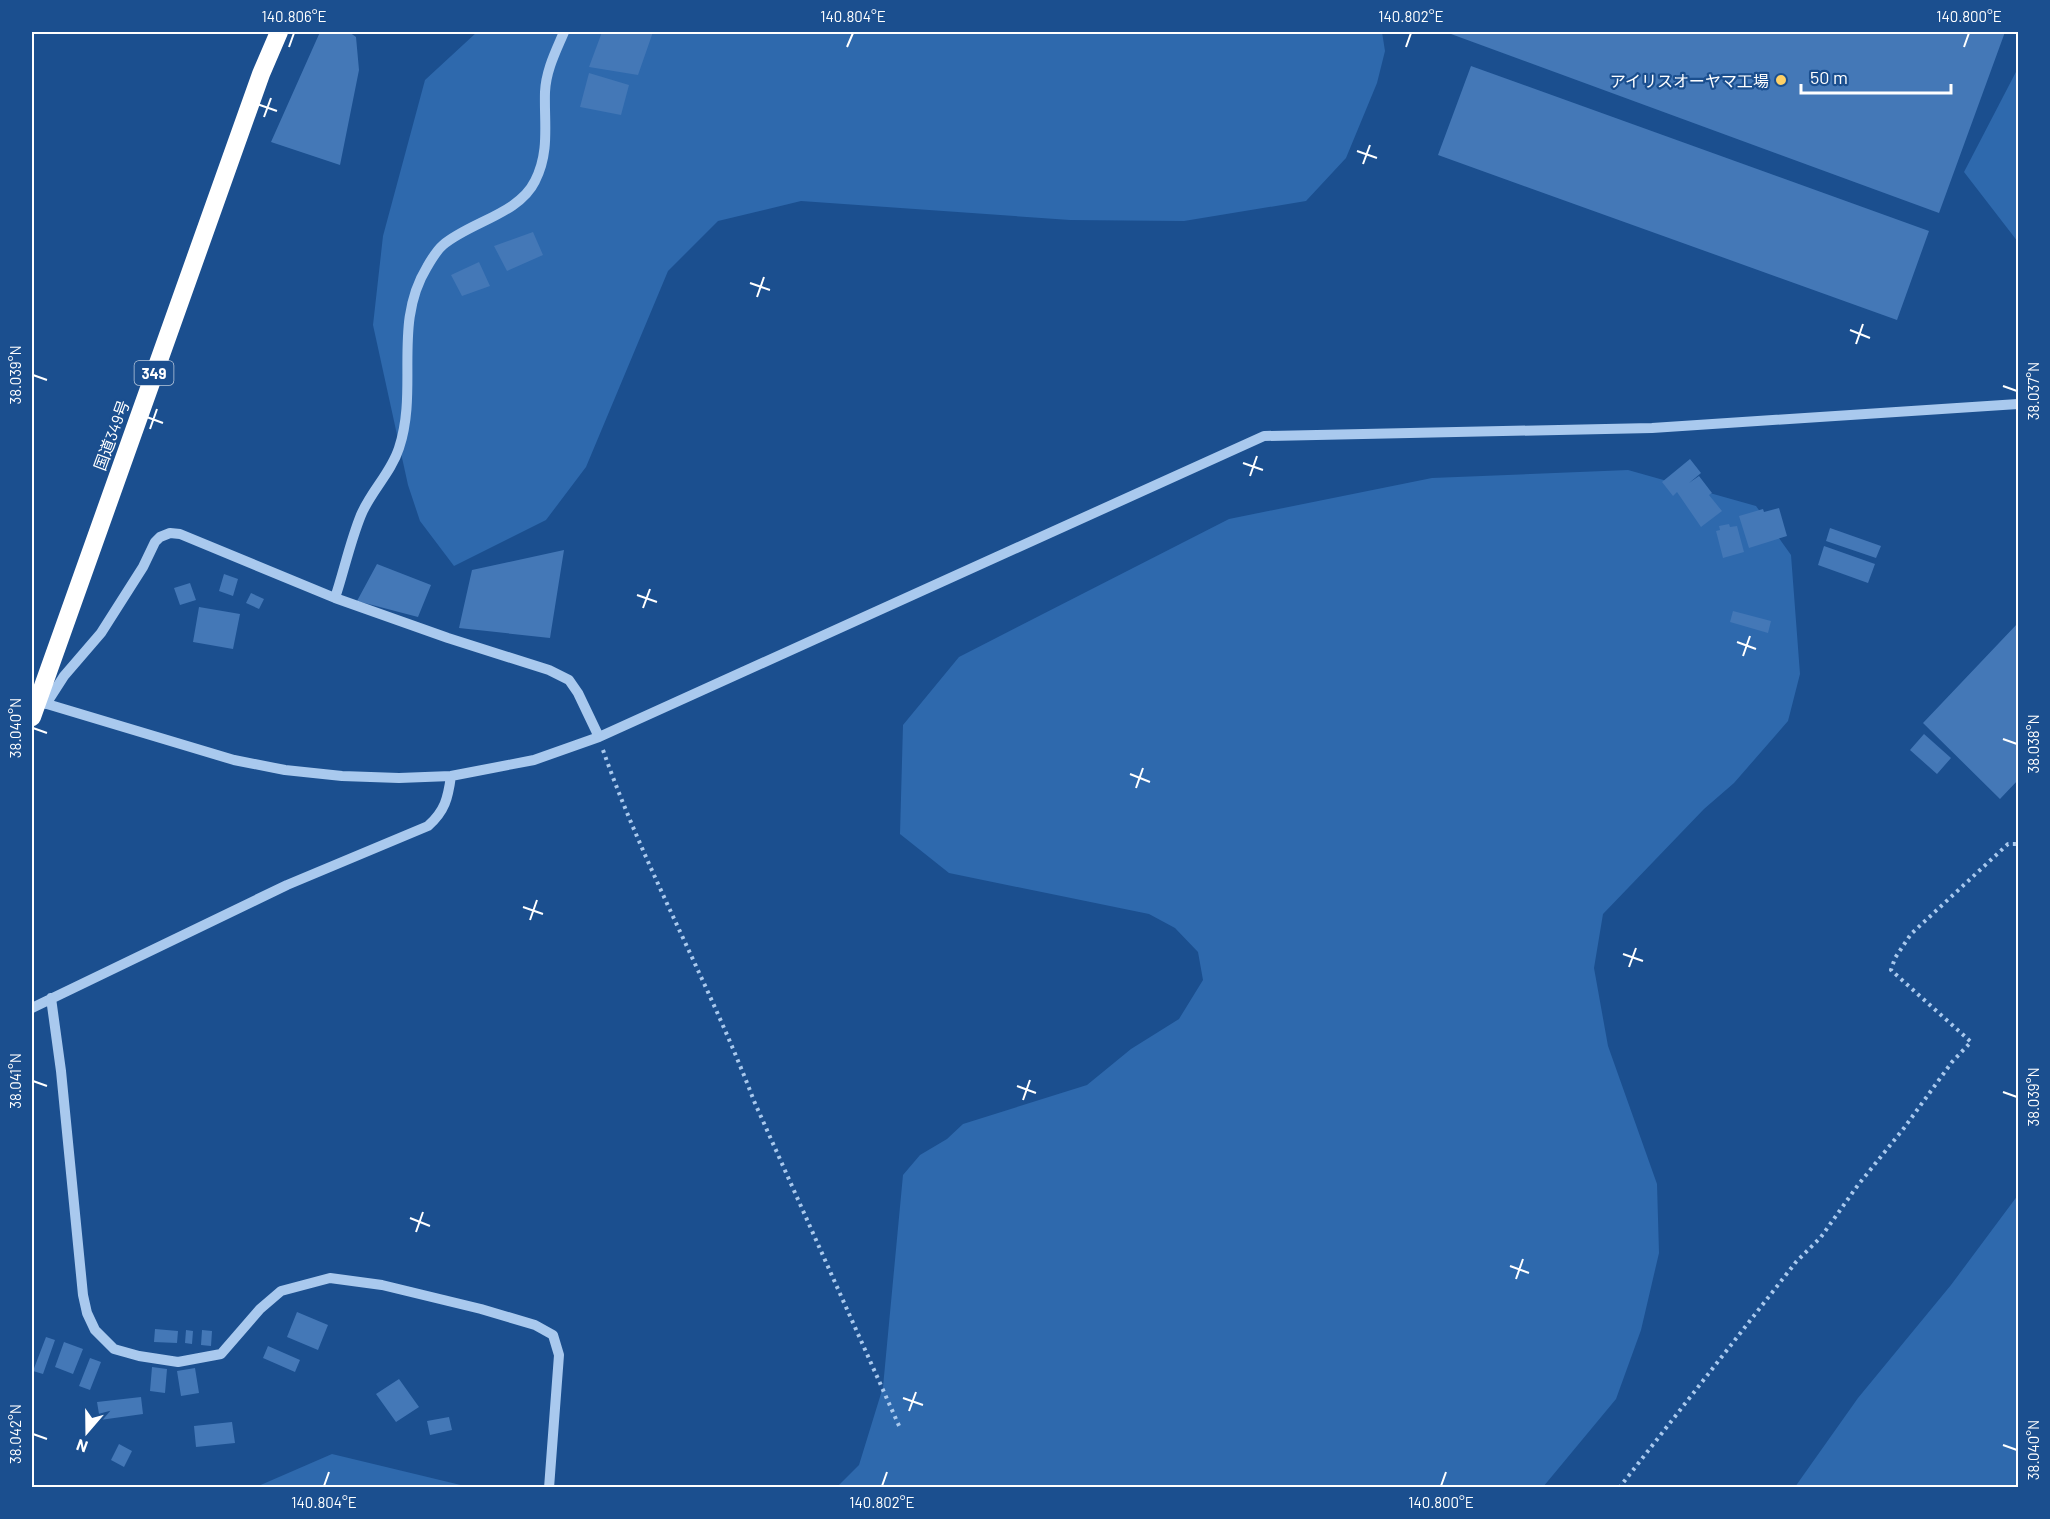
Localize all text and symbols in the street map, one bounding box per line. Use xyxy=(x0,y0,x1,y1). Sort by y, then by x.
text: 140.806°E xyxy=(262,7,326,25)
text: 140.804°E xyxy=(820,7,886,25)
text: 140.802°E xyxy=(1378,7,1444,25)
text: 140.800°E xyxy=(1936,7,2002,25)
scale bar xyxy=(1801,57,1951,95)
text: 50 m xyxy=(1810,66,1848,88)
place label: アイリスオーヤマ工場 xyxy=(1610,71,1769,90)
marker: アイリスオーヤマ工場 xyxy=(1774,73,1788,87)
text: 38.039°N xyxy=(6,345,24,405)
road number: 349 xyxy=(134,361,174,385)
text: 38.037°N xyxy=(2024,362,2042,420)
street label: 国道349号 xyxy=(90,397,132,473)
text: 38.040°N xyxy=(6,698,24,758)
text: 38.038°N xyxy=(2024,714,2042,774)
text: 38.041°N xyxy=(6,1053,24,1109)
text: 38.039°N xyxy=(2024,1067,2042,1127)
north arrow xyxy=(57,1402,117,1462)
text: 38.042°N xyxy=(6,1404,24,1464)
text: 38.040°N xyxy=(2024,1420,2042,1480)
text: N xyxy=(73,1436,90,1457)
text: 140.804°E xyxy=(291,1493,357,1511)
text: 140.802°E xyxy=(849,1493,915,1511)
text: 140.800°E xyxy=(1408,1493,1474,1511)

